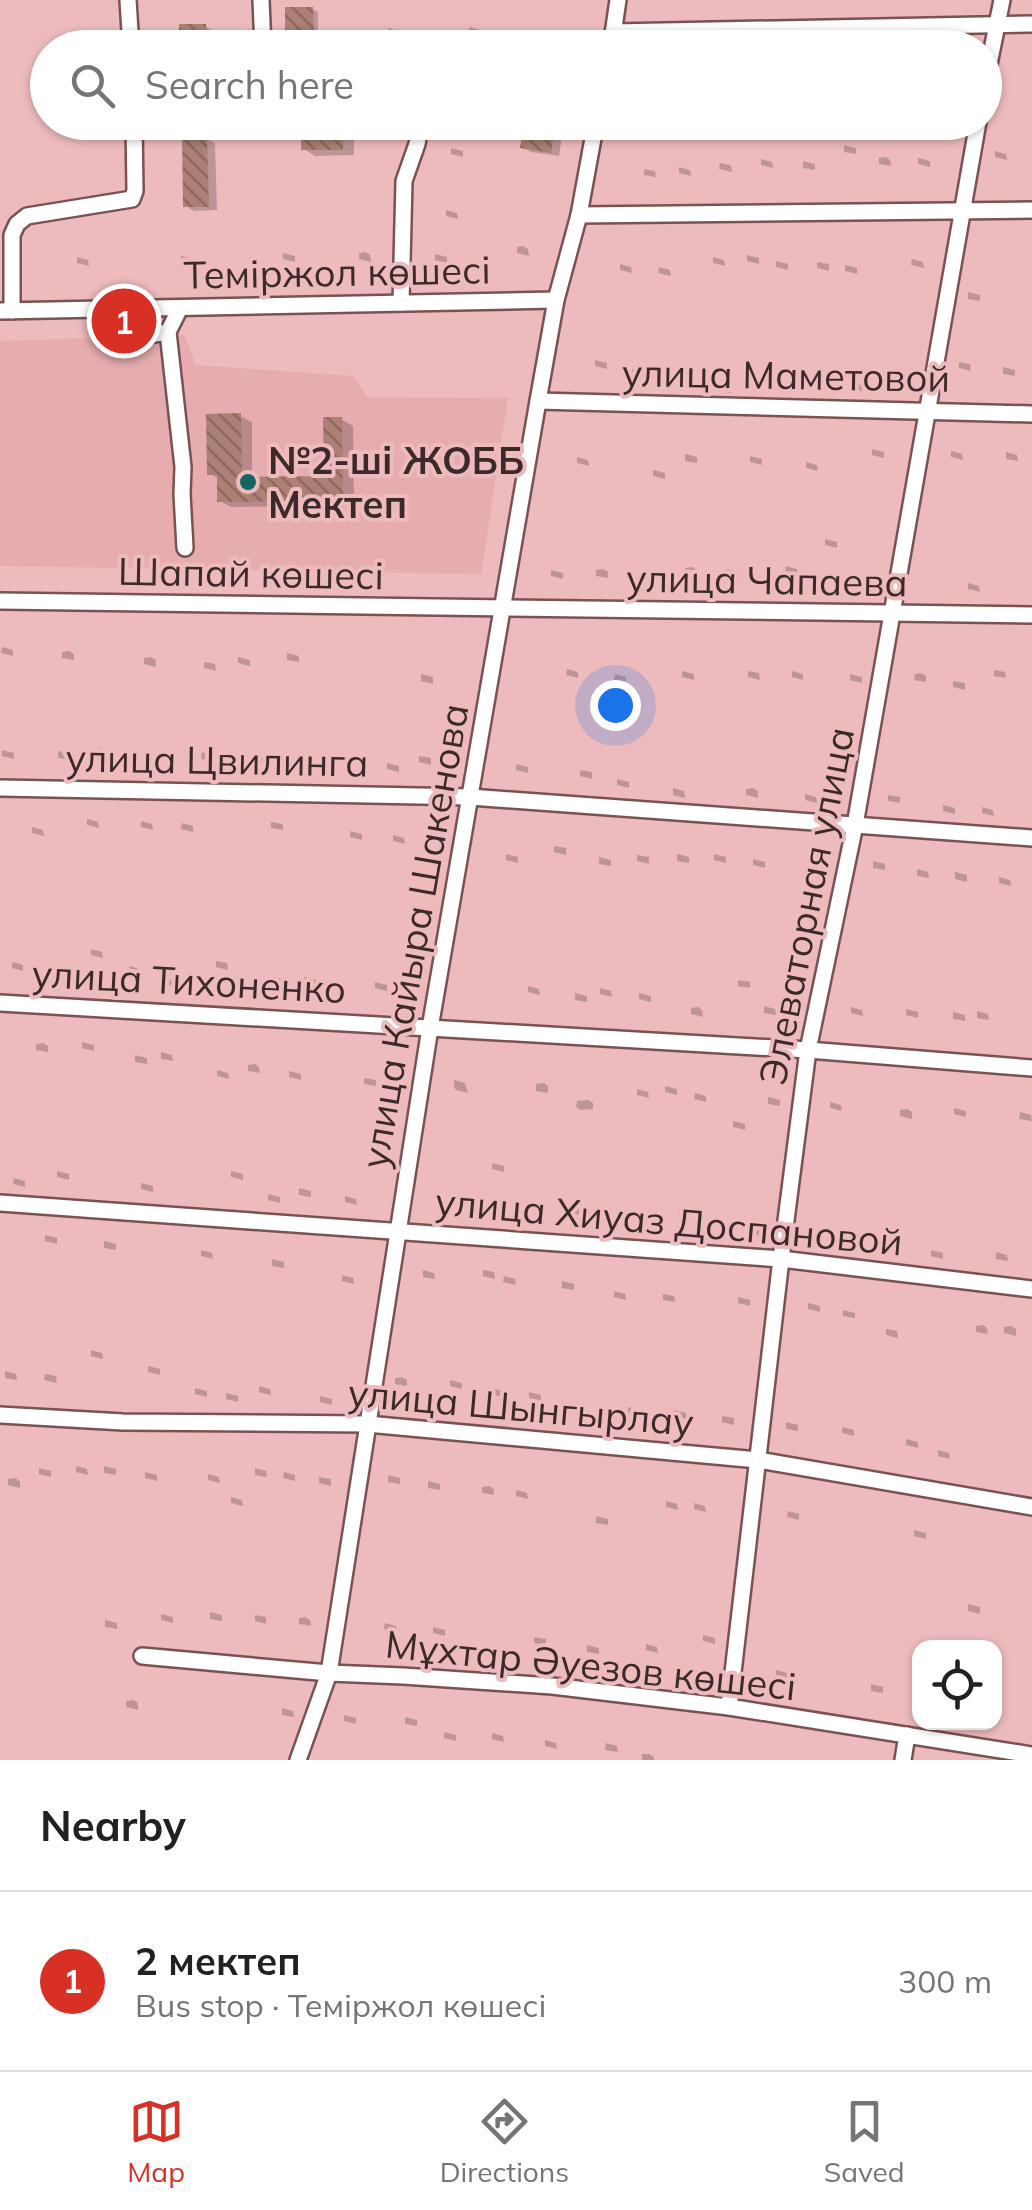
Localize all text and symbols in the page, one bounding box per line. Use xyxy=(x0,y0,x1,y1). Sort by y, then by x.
search box xyxy=(30,30,1002,140)
icon: search xyxy=(65,58,120,113)
text: Search here xyxy=(145,61,354,109)
street label: Теміржол көшесі xyxy=(183,245,491,299)
pin: 1 xyxy=(92,284,156,358)
street label: улица Маметовой xyxy=(621,348,951,402)
place label: №2-ші ЖОББ Мектеп xyxy=(268,436,524,528)
marker: №2-ші ЖОББ Мектеп xyxy=(237,471,259,493)
street label: Шапай көшесі xyxy=(118,547,384,599)
street label: улица Чапаева xyxy=(626,554,908,606)
your location xyxy=(590,680,641,731)
street label: улица Кайыра Шакенова xyxy=(349,700,479,1172)
street label: Элеваторная улица xyxy=(748,723,864,1089)
street label: улица Цвилинга xyxy=(65,733,369,787)
street label: улица Тихоненко xyxy=(31,949,347,1013)
street label: улица Хиуаз Доспановой xyxy=(433,1177,905,1265)
street label: улица Шынгырлау xyxy=(346,1368,696,1446)
street label: Мұхтар Әуезов көшесі xyxy=(383,1620,799,1710)
map controls xyxy=(912,1640,1002,1730)
button: locate xyxy=(912,1640,1002,1730)
text: Nearby xyxy=(40,1799,186,1852)
text: 2 мектеп xyxy=(135,1937,301,1985)
text: 1 xyxy=(63,1961,82,2001)
text: 300 m xyxy=(898,1961,992,2001)
text: Bus stop · Теміржол көшесі xyxy=(135,1985,546,2025)
tab: Map xyxy=(127,2094,185,2189)
tab: Directions xyxy=(440,2094,569,2189)
tab: Saved xyxy=(824,2094,905,2189)

